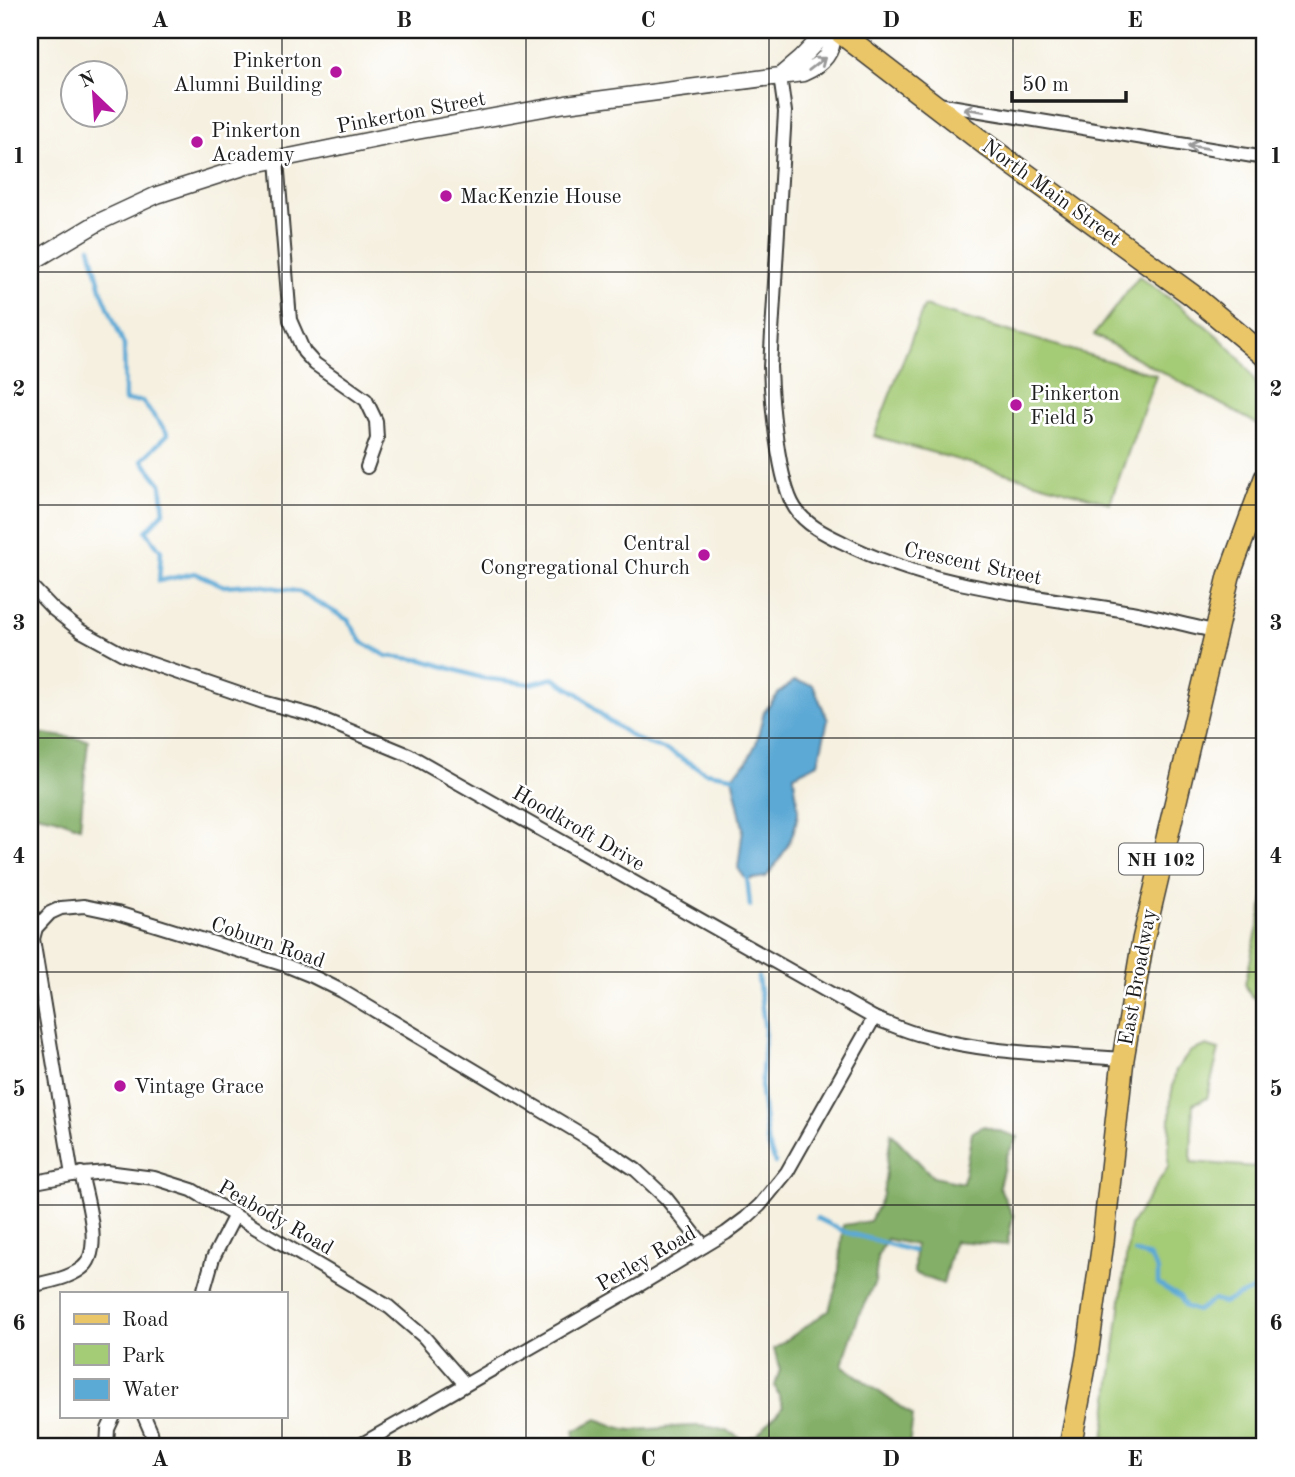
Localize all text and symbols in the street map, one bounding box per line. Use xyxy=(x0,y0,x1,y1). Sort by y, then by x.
text: A xyxy=(151,9,169,32)
text: B xyxy=(396,9,412,32)
text: C xyxy=(640,9,656,32)
text: D xyxy=(882,9,900,32)
text: E xyxy=(1127,9,1143,32)
place label: Pinkerton Alumni Building xyxy=(173,51,323,96)
one-way arrow xyxy=(807,56,825,71)
north arrow xyxy=(60,60,130,130)
scale bar xyxy=(1012,60,1125,104)
marker: Pinkerton Alumni Building xyxy=(328,64,344,80)
text: N xyxy=(77,69,99,93)
text: 50 m xyxy=(1022,75,1069,96)
street label: Pinkerton Street xyxy=(335,89,487,138)
one-way arrow xyxy=(963,103,985,116)
place label: Pinkerton Academy xyxy=(211,121,301,166)
marker: Pinkerton Academy xyxy=(189,134,205,150)
street label: North Main Street xyxy=(978,136,1125,251)
one-way arrow xyxy=(1187,140,1210,153)
text: 1 xyxy=(12,145,26,168)
text: 1 xyxy=(1269,145,1283,168)
place label: MacKenzie House xyxy=(460,187,621,208)
marker: MacKenzie House xyxy=(438,188,454,204)
text: 2 xyxy=(12,378,26,401)
text: 2 xyxy=(1269,378,1283,401)
place label: Pinkerton Field 5 xyxy=(1030,384,1120,429)
marker: Pinkerton Field 5 xyxy=(1008,397,1024,413)
place label: Central Congregational Church xyxy=(480,534,690,579)
street label: Crescent Street xyxy=(902,540,1044,589)
marker: Central Congregational Church xyxy=(696,547,712,563)
text: 3 xyxy=(12,612,26,635)
text: 3 xyxy=(1269,612,1283,635)
street label: Hoodkroft Drive xyxy=(509,783,648,876)
road number: NH 102 xyxy=(1119,844,1203,874)
text: 4 xyxy=(12,845,26,868)
text: 4 xyxy=(1269,845,1283,868)
street label: East Broadway xyxy=(1116,907,1161,1047)
street label: Coburn Road xyxy=(208,914,327,973)
place label: Vintage Grace xyxy=(134,1077,264,1098)
text: 5 xyxy=(12,1078,26,1101)
marker: Vintage Grace xyxy=(112,1078,128,1094)
text: 5 xyxy=(1269,1078,1283,1101)
street label: Peabody Road xyxy=(214,1177,336,1260)
street label: Perley Road xyxy=(594,1223,700,1296)
legend xyxy=(60,1292,287,1418)
text: Road xyxy=(122,1310,169,1331)
text: 6 xyxy=(12,1312,26,1335)
text: 6 xyxy=(1269,1312,1283,1335)
text: Park xyxy=(122,1346,165,1367)
text: Water xyxy=(122,1380,179,1401)
text: A xyxy=(151,1448,169,1471)
text: B xyxy=(396,1448,412,1471)
text: C xyxy=(640,1448,656,1471)
text: D xyxy=(882,1448,900,1471)
text: E xyxy=(1127,1448,1143,1471)

